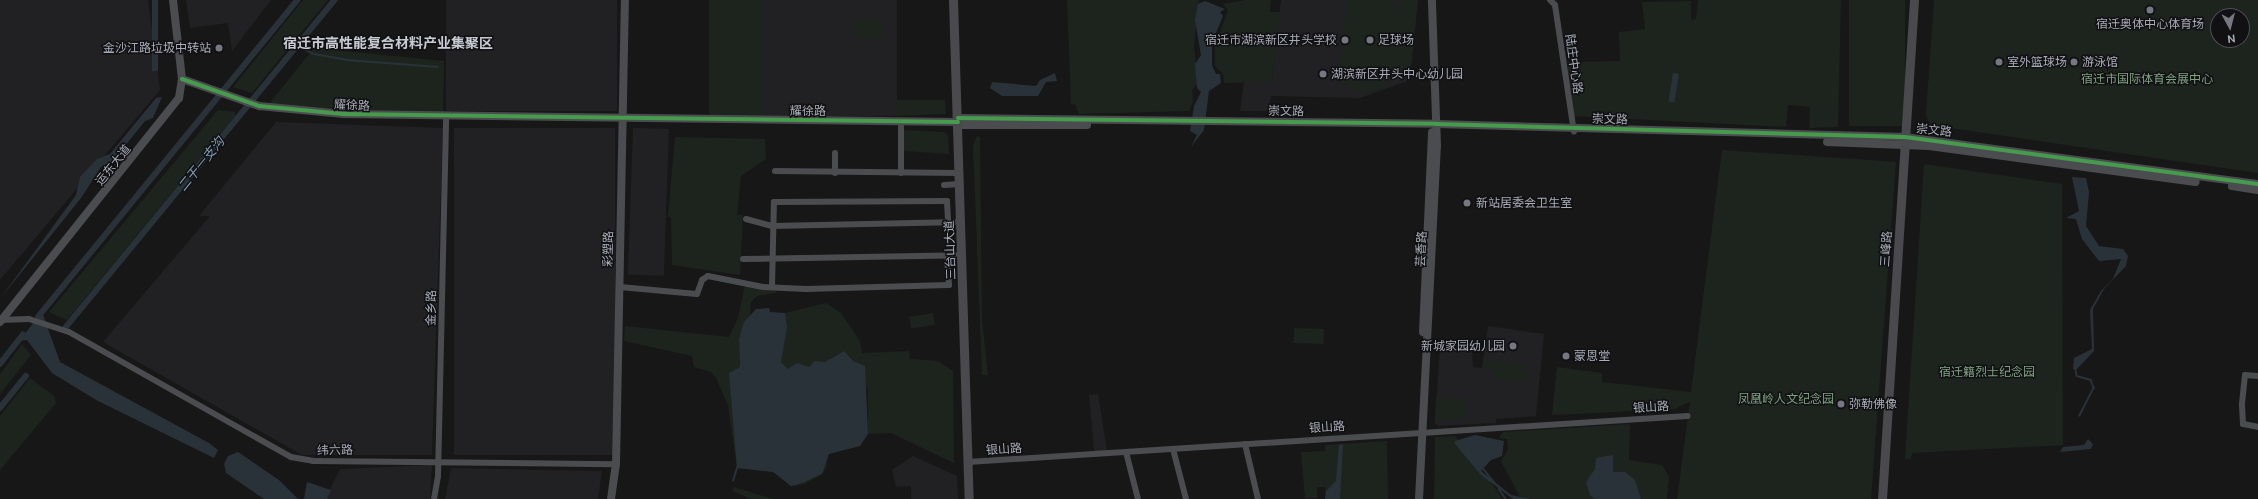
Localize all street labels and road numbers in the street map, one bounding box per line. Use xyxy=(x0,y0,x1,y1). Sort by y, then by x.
street label: 陆庄中心路 xyxy=(1563,33,1585,95)
street label: 耀徐路 xyxy=(334,97,370,113)
street label: 崇文路 xyxy=(1268,103,1304,119)
street label: 耀徐路 xyxy=(790,104,826,118)
street label: 崇文路 xyxy=(1592,111,1628,127)
street label: 崇文路 xyxy=(1915,121,1953,139)
street label: 运东大道 xyxy=(92,142,134,188)
street label: 三台山大道 xyxy=(942,220,958,280)
street label: 彩塑路 xyxy=(600,231,616,267)
street label: 芸香路 xyxy=(1413,231,1429,267)
street label: 三峰路 xyxy=(1878,231,1894,267)
street label: 金乡路 xyxy=(423,290,439,326)
street label: 银山路 xyxy=(1633,399,1669,415)
street label: 银山路 xyxy=(1309,419,1345,435)
street label: 银山路 xyxy=(986,441,1022,457)
street label: 纬六路 xyxy=(317,442,353,458)

